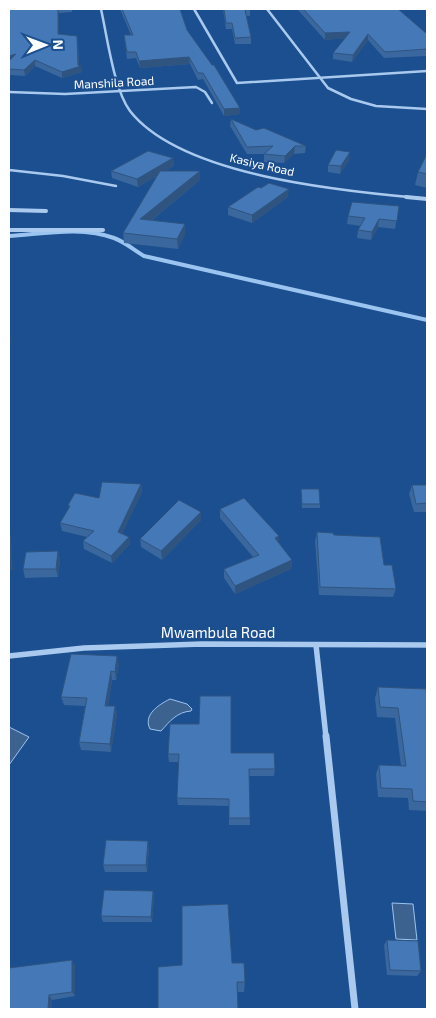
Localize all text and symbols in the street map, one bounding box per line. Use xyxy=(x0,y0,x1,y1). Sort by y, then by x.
north arrow xyxy=(20,20,70,70)
text: N xyxy=(50,40,67,50)
street label: Manshila Road xyxy=(73,73,155,91)
street label: Kasiya Road xyxy=(229,150,296,178)
street label: Mwambula Road xyxy=(161,623,275,641)

